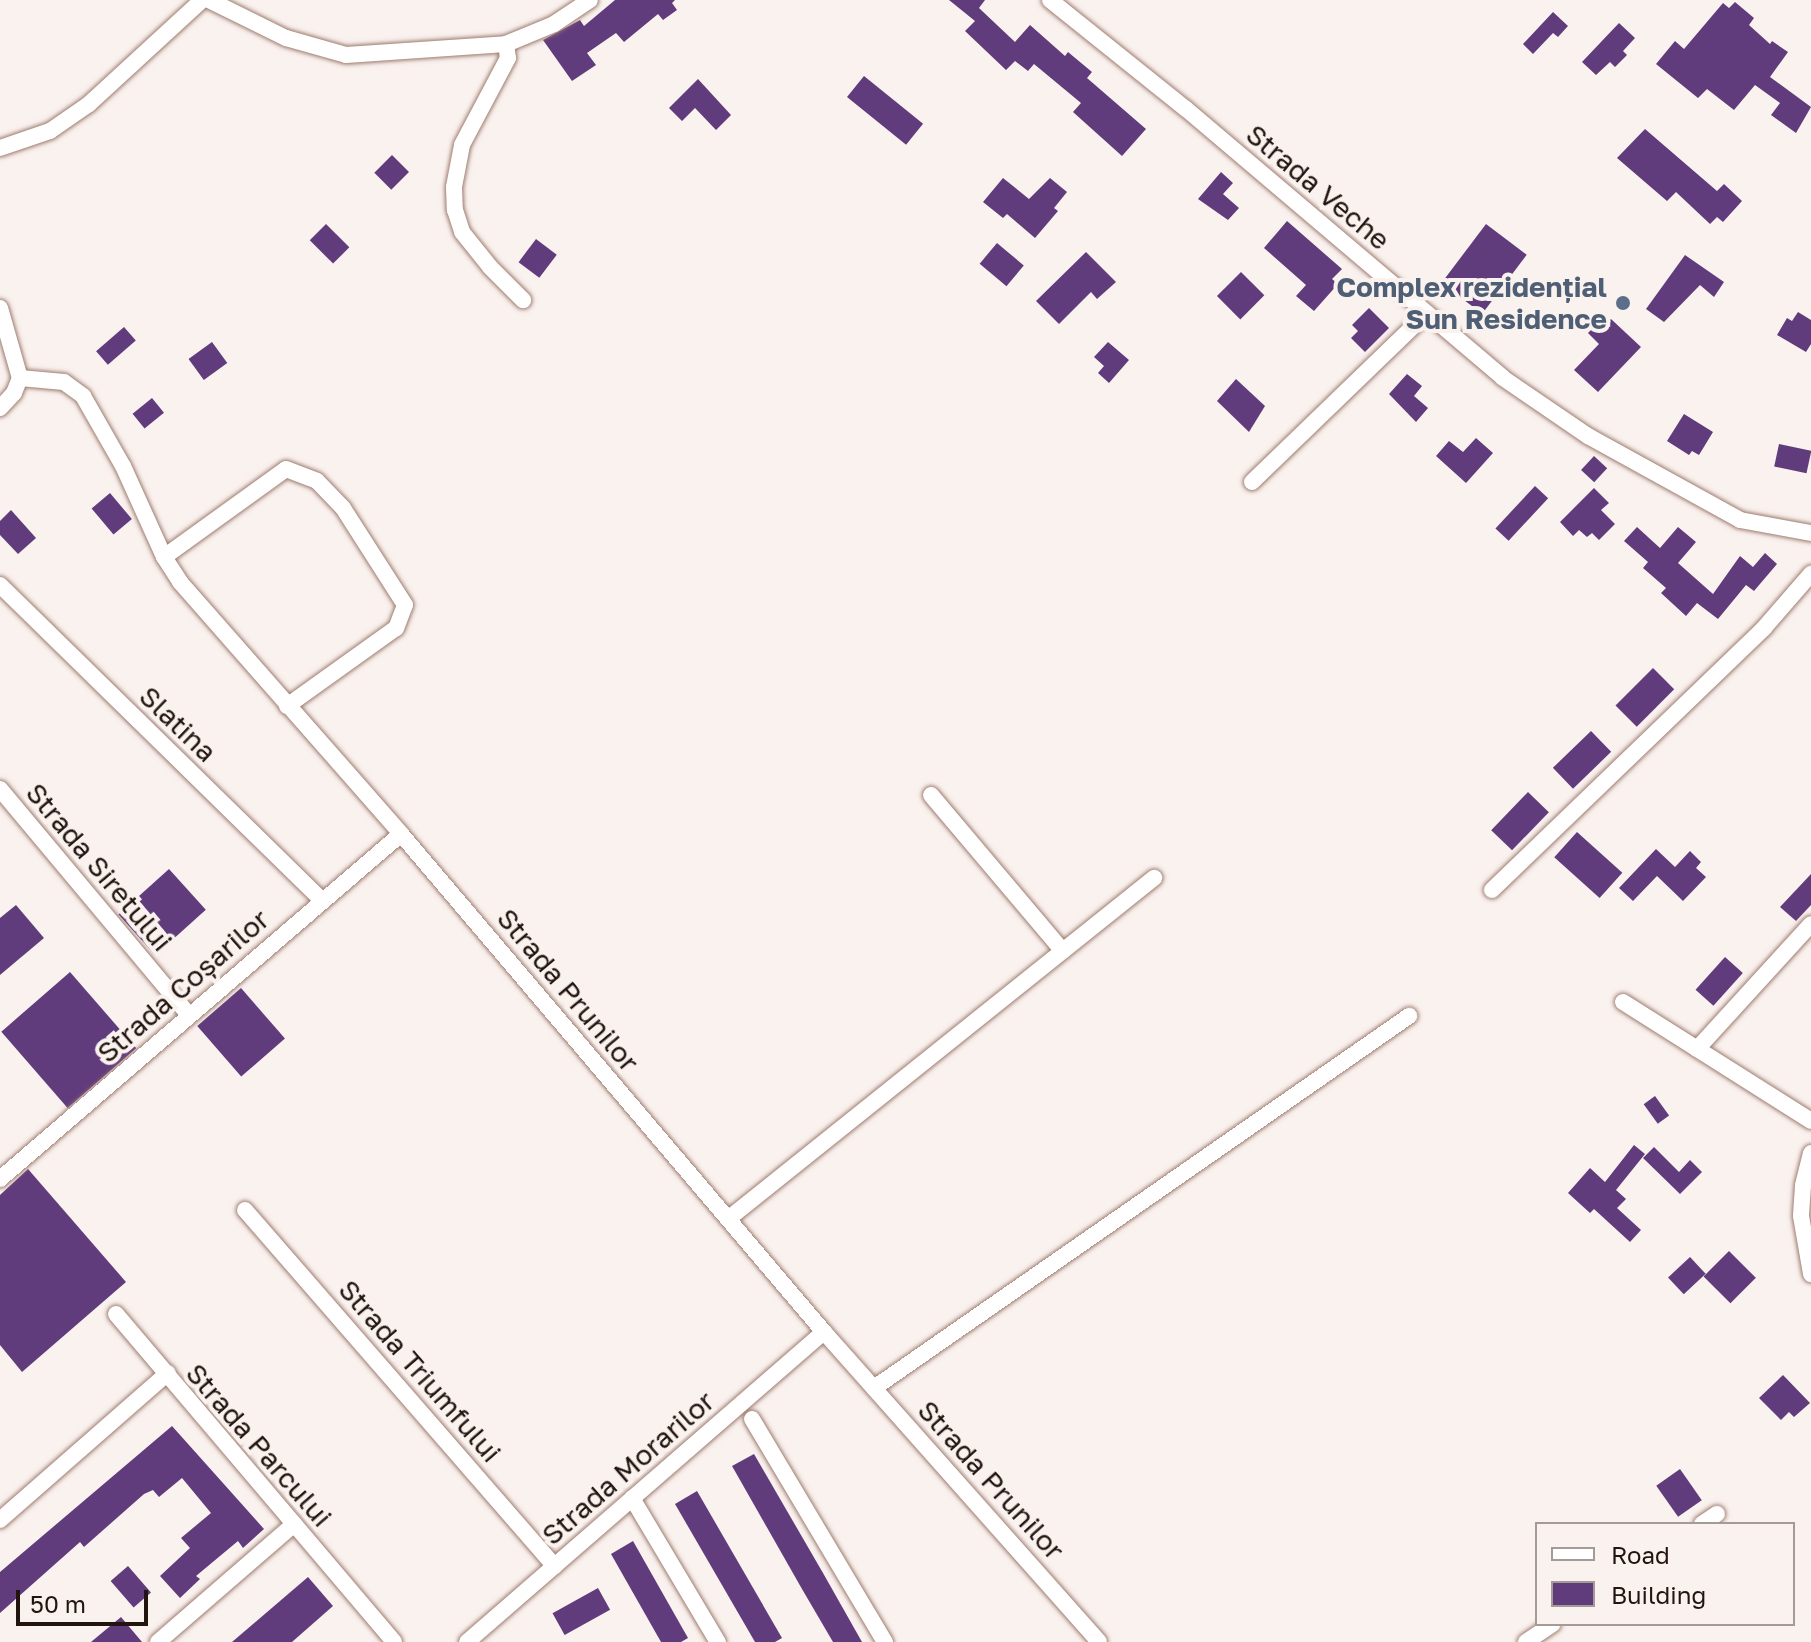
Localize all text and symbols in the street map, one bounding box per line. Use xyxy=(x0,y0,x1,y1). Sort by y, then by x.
street label: Strada Veche xyxy=(1239,117,1397,257)
place label: Complex rezidențial Sun Residence xyxy=(1336,270,1607,336)
marker: Complex rezidențial Sun Residence xyxy=(1614,294,1632,312)
street label: Slatina xyxy=(132,679,224,769)
street label: Strada Siretului xyxy=(19,776,179,958)
street label: Strada Coșarilor xyxy=(90,902,276,1070)
street label: Strada Prunilor xyxy=(490,902,646,1078)
street label: Strada Triumfului xyxy=(332,1273,508,1469)
street label: Strada Parcului xyxy=(179,1357,339,1533)
street label: Strada Morarilor xyxy=(535,1384,721,1552)
street label: Strada Prunilor xyxy=(911,1394,1071,1566)
legend xyxy=(1535,1522,1795,1626)
text: Road xyxy=(1611,1540,1670,1569)
scale bar xyxy=(20,1574,152,1624)
text: Building xyxy=(1611,1580,1706,1609)
text: 50 m xyxy=(30,1589,86,1618)

